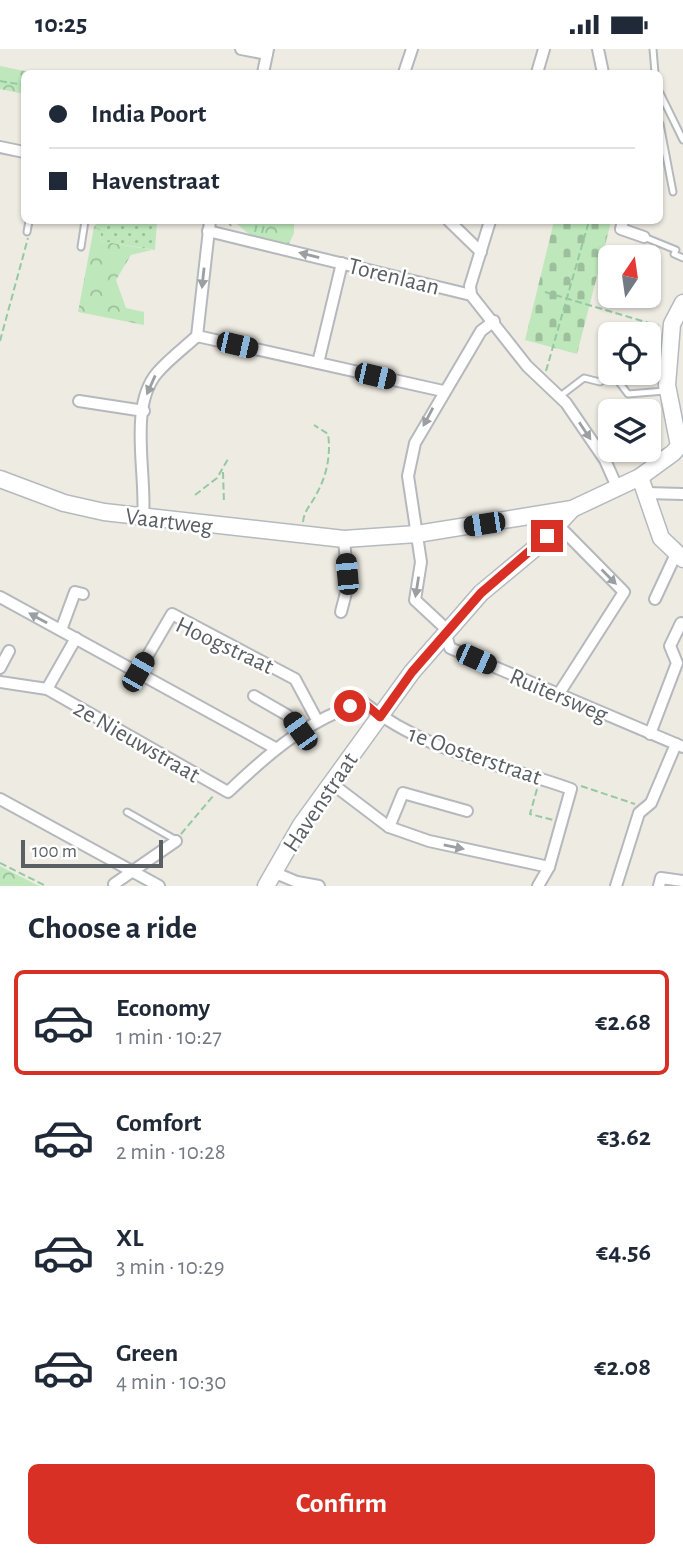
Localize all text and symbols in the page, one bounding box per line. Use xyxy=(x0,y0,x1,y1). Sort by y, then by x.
text: 10:25 xyxy=(35,11,87,37)
text: India Poort xyxy=(91,101,206,127)
text: Havenstraat xyxy=(91,168,220,194)
north arrow xyxy=(598,245,662,308)
map controls xyxy=(598,245,661,462)
one-way arrow xyxy=(298,249,320,260)
street label: Torenlaan xyxy=(346,254,442,300)
one-way arrow xyxy=(198,268,209,290)
button: locate xyxy=(598,322,661,385)
car xyxy=(215,330,260,360)
car xyxy=(353,361,398,391)
one-way arrow xyxy=(146,375,157,396)
button: layers xyxy=(598,399,661,462)
one-way arrow xyxy=(423,407,434,427)
one-way arrow xyxy=(578,422,592,440)
street label: Vaartweg xyxy=(124,505,214,539)
car xyxy=(462,510,507,538)
route end xyxy=(531,520,563,552)
car xyxy=(335,552,360,596)
one-way arrow xyxy=(601,568,617,585)
one-way arrow xyxy=(411,576,422,598)
one-way arrow xyxy=(28,612,48,624)
street label: Hoogstraat xyxy=(172,613,278,679)
car xyxy=(453,641,500,677)
car xyxy=(119,649,158,695)
street label: Ruitersweg xyxy=(506,665,612,727)
route start xyxy=(334,690,366,722)
street label: 2e Nieuwstraat xyxy=(69,696,204,788)
car xyxy=(280,708,321,754)
street label: 1e Oosterstraat xyxy=(405,722,545,790)
street label: Havenstraat xyxy=(279,748,363,856)
scale bar xyxy=(21,837,163,869)
one-way arrow xyxy=(443,841,465,852)
text: 100 m xyxy=(32,842,77,861)
text: Choose a ride xyxy=(28,912,197,944)
icon: car xyxy=(32,991,95,1054)
text: Economy xyxy=(116,995,210,1021)
text: €2.68 xyxy=(595,1009,651,1035)
text: 1 min · 10:27 xyxy=(116,1026,222,1049)
icon: car xyxy=(32,1106,95,1169)
text: Comfort xyxy=(116,1110,201,1136)
text: €3.62 xyxy=(597,1124,651,1150)
text: 2 min · 10:28 xyxy=(116,1141,226,1164)
icon: car xyxy=(32,1221,95,1284)
text: XL xyxy=(116,1225,143,1251)
text: €4.56 xyxy=(596,1239,651,1265)
text: 3 min · 10:29 xyxy=(116,1256,225,1279)
icon: car xyxy=(32,1336,95,1399)
text: Green xyxy=(116,1340,178,1366)
text: €2.08 xyxy=(594,1354,651,1380)
text: 4 min · 10:30 xyxy=(116,1371,227,1394)
button: Confirm xyxy=(28,1464,655,1544)

